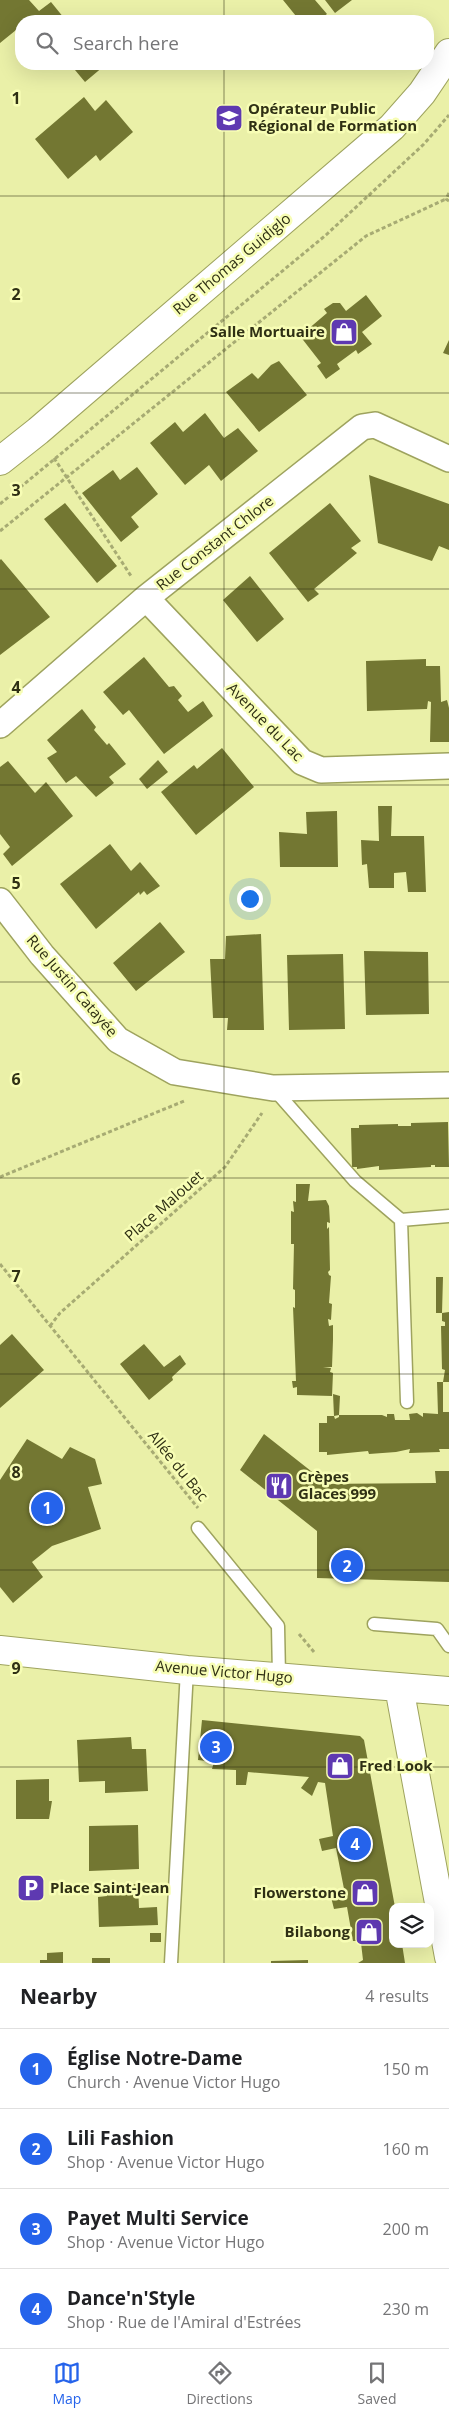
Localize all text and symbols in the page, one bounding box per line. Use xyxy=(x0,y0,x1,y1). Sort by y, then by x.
search box xyxy=(15,15,434,70)
icon: search xyxy=(33,29,61,57)
text: Search here xyxy=(73,30,179,56)
text: 1 xyxy=(11,87,21,109)
place label: Opérateur Public Régional de Formation xyxy=(248,98,417,135)
school or university icon: Opérateur Public Régional de Formation xyxy=(214,103,244,133)
street label: Rue Thomas Guidiglo xyxy=(168,208,295,319)
text: 2 xyxy=(11,283,21,305)
shop icon: Salle Mortuaire xyxy=(329,317,359,347)
place label: Salle Mortuaire xyxy=(210,321,325,341)
text: 3 xyxy=(11,479,21,501)
street label: Rue Constant Chlore xyxy=(152,490,277,594)
text: 4 xyxy=(11,676,21,698)
street label: Avenue du Lac xyxy=(223,678,308,765)
text: 5 xyxy=(11,872,21,894)
your location xyxy=(237,886,263,912)
street label: Rue Justin Catayée xyxy=(23,930,123,1041)
text: 6 xyxy=(11,1068,21,1090)
street label: Place Malouet xyxy=(120,1165,207,1245)
text: 7 xyxy=(11,1265,21,1287)
street label: Allée du Bac xyxy=(144,1426,213,1505)
text: 8 xyxy=(11,1461,21,1483)
place label: Crèpes Glaces 999 xyxy=(298,1466,377,1503)
restaurant icon: Crèpes Glaces 999 xyxy=(264,1471,294,1501)
pin: 1 xyxy=(31,1489,63,1527)
pin: 2 xyxy=(331,1547,363,1585)
street label: Avenue Victor Hugo xyxy=(155,1655,294,1687)
text: 9 xyxy=(11,1657,21,1679)
pin: 3 xyxy=(200,1728,232,1766)
shop icon: Fred Look xyxy=(325,1751,355,1781)
place label: Fred Look xyxy=(359,1755,433,1775)
pin: 4 xyxy=(339,1825,371,1863)
parking icon: Place Saint-Jean xyxy=(16,1873,46,1903)
place label: Place Saint-Jean xyxy=(50,1877,169,1897)
shop icon: Flowerstone xyxy=(350,1878,380,1908)
place label: Flowerstone xyxy=(253,1882,346,1902)
map controls xyxy=(389,1903,434,1948)
button: layers xyxy=(389,1903,434,1948)
shop icon: Bilabong xyxy=(354,1917,384,1947)
place label: Bilabong xyxy=(285,1921,351,1941)
text: Nearby xyxy=(20,1982,97,2010)
text: 4 results xyxy=(365,1985,429,2007)
text: Église Notre-Dame xyxy=(67,2045,242,2071)
text: 1 xyxy=(31,2058,41,2080)
text: 150 m xyxy=(383,2058,429,2080)
text: Church · Avenue Victor Hugo xyxy=(67,2071,280,2093)
text: Lili Fashion xyxy=(67,2125,174,2151)
text: 2 xyxy=(31,2138,41,2160)
text: 160 m xyxy=(383,2138,429,2160)
text: Shop · Avenue Victor Hugo xyxy=(67,2151,265,2173)
text: Payet Multi Service xyxy=(67,2205,249,2231)
text: 3 xyxy=(31,2218,41,2240)
text: 200 m xyxy=(383,2218,429,2240)
text: Shop · Avenue Victor Hugo xyxy=(67,2231,265,2253)
text: Dance'n'Style xyxy=(67,2285,195,2311)
text: 4 xyxy=(31,2298,41,2320)
text: 230 m xyxy=(383,2298,429,2320)
text: Shop · Rue de l'Amiral d'Estrées xyxy=(67,2311,301,2333)
tab: Map xyxy=(52,2359,81,2408)
tab: Directions xyxy=(186,2359,253,2408)
tab: Saved xyxy=(358,2359,396,2408)

